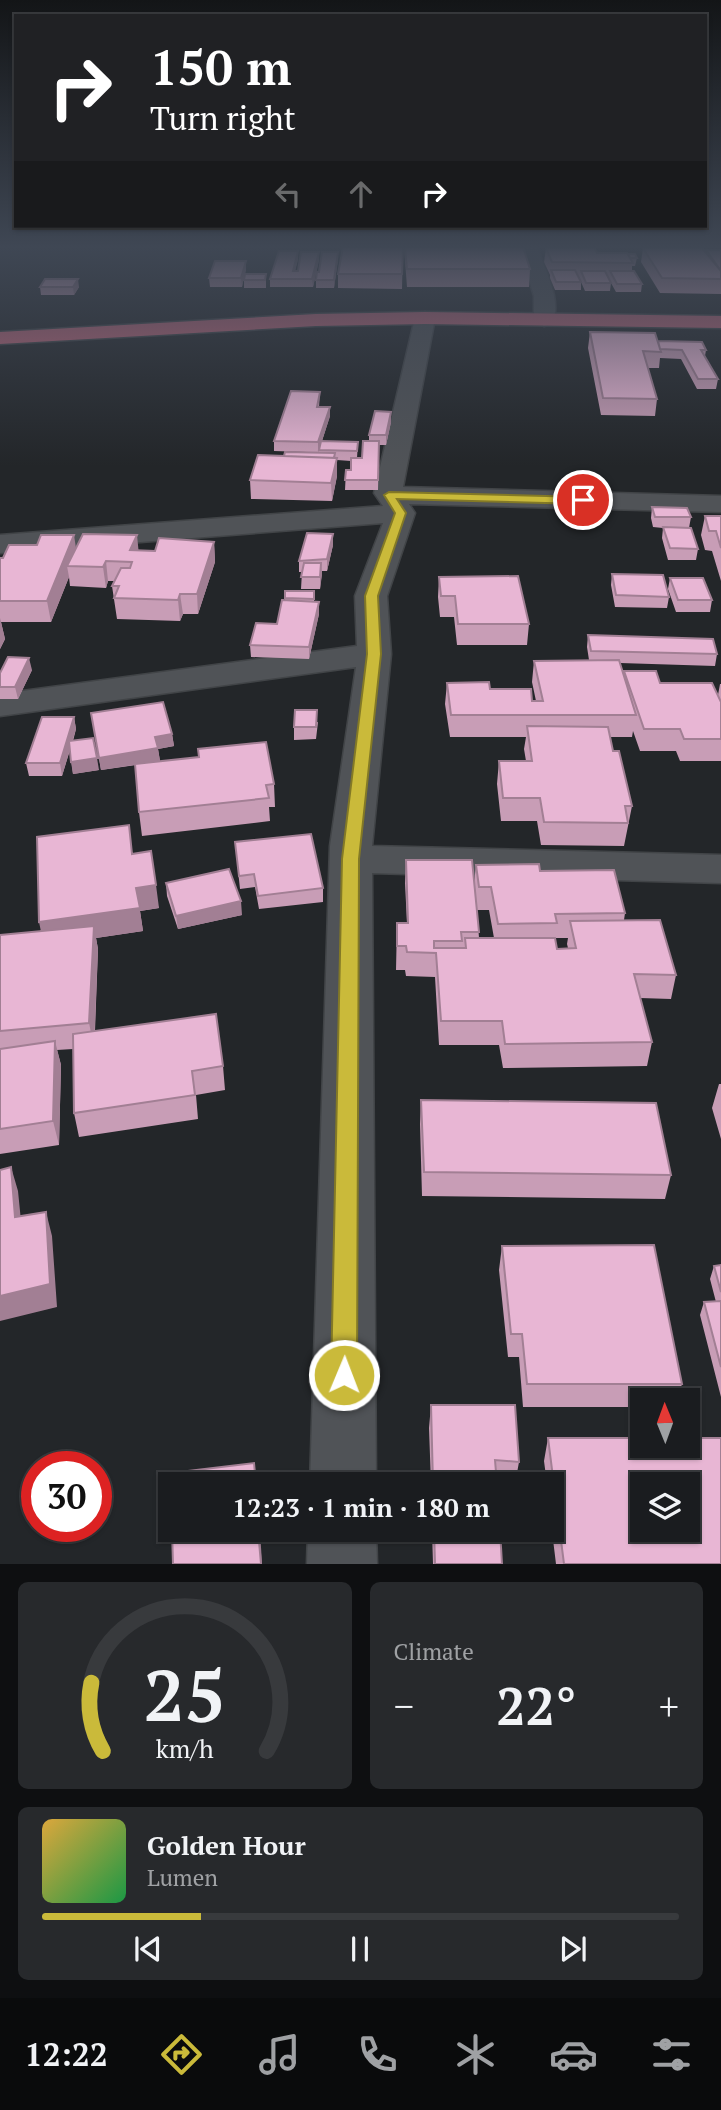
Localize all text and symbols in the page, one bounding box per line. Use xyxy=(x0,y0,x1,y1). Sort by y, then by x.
text: 150 m xyxy=(150,34,292,99)
icon: right xyxy=(35,42,126,133)
text: Turn right xyxy=(150,97,296,139)
icon: left xyxy=(269,175,307,213)
icon: ahead xyxy=(342,175,380,213)
icon: right xyxy=(415,175,453,213)
pin xyxy=(553,470,613,530)
icon: arrive xyxy=(564,481,602,519)
position arrow xyxy=(307,1338,381,1412)
north arrow xyxy=(630,1388,700,1458)
map controls xyxy=(630,1388,700,1542)
speed limit sign: 30 xyxy=(21,1451,112,1542)
button: layers xyxy=(630,1472,700,1542)
text: 12:23 · 1 min · 180 m xyxy=(232,1490,490,1524)
text: Climate xyxy=(394,1636,474,1667)
text: 25 xyxy=(144,1646,226,1743)
text: 22° xyxy=(496,1671,576,1740)
text: − xyxy=(394,1681,414,1731)
text: + xyxy=(659,1681,679,1731)
text: km/h xyxy=(156,1732,214,1765)
text: Golden Hour xyxy=(147,1828,306,1862)
text: Lumen xyxy=(147,1862,218,1893)
icon: previous xyxy=(129,1930,167,1968)
icon: pause xyxy=(341,1930,379,1968)
icon: next xyxy=(554,1930,592,1968)
icon: directions xyxy=(157,2030,206,2079)
icon: music xyxy=(255,2030,304,2079)
icon: phone xyxy=(353,2030,402,2079)
icon: climate xyxy=(451,2030,500,2079)
icon: car xyxy=(549,2030,598,2079)
icon: filters xyxy=(647,2030,696,2079)
text: 12:22 xyxy=(25,2033,108,2075)

